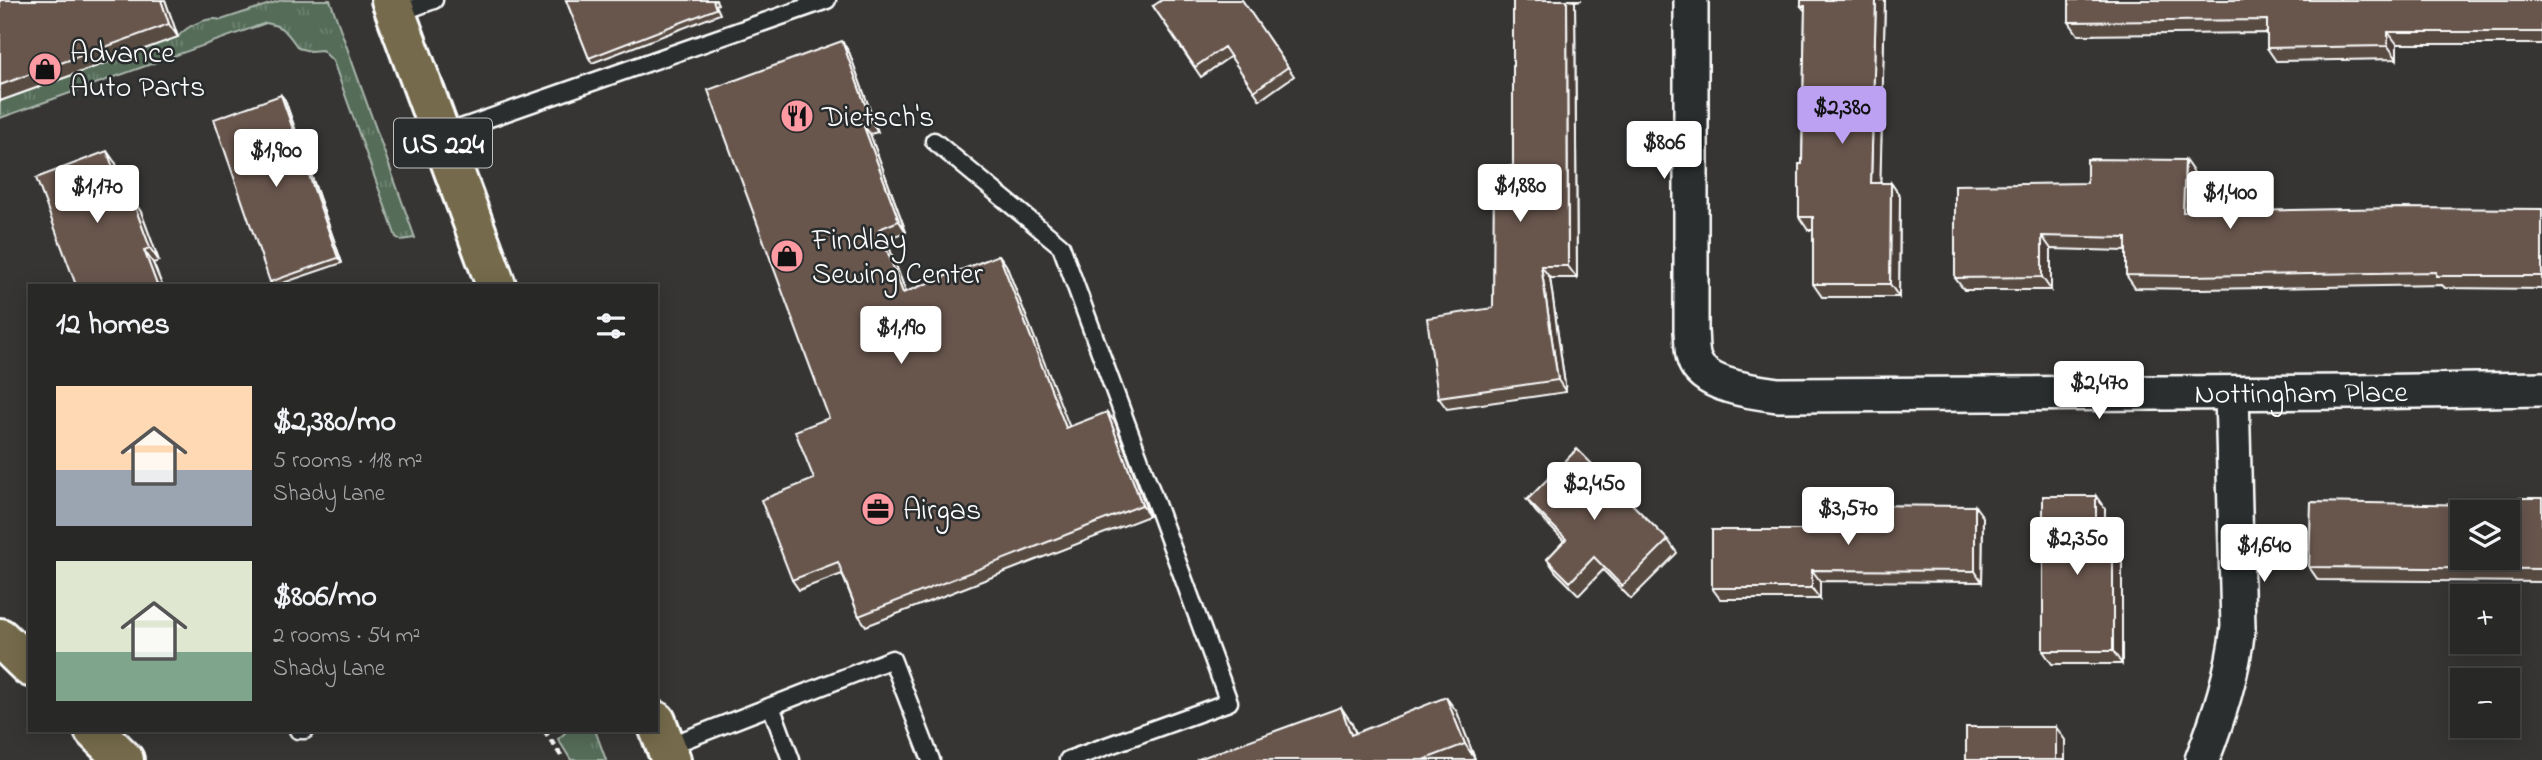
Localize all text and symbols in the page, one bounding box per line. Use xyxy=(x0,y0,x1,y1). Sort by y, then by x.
place label: Advance Auto Parts xyxy=(70,33,205,111)
shop icon: Advance Auto Parts xyxy=(26,50,64,88)
pin: $2,380 xyxy=(1785,86,1899,146)
text: $2,380 xyxy=(1813,92,1871,125)
restaurant icon: Dietsch's xyxy=(778,97,816,135)
place label: Dietsch's xyxy=(821,97,934,141)
road number: US 224 xyxy=(394,118,492,168)
pin: $806 xyxy=(1623,122,1705,181)
text: $806 xyxy=(1643,127,1685,160)
pin: $1,900 xyxy=(219,130,333,189)
text: $1,900 xyxy=(250,135,302,168)
pin: $1,880 xyxy=(1463,164,1577,224)
pin: $1,170 xyxy=(40,166,154,225)
text: $1,880 xyxy=(1494,170,1546,203)
text: $1,170 xyxy=(71,171,123,204)
pin: $1,400 xyxy=(2173,172,2287,231)
text: $1,400 xyxy=(2203,177,2257,210)
place label: Findlay Sewing Center xyxy=(811,220,984,298)
shop icon: Findlay Sewing Center xyxy=(768,237,806,275)
text: 12 homes xyxy=(56,304,170,348)
pin: $1,190 xyxy=(844,306,958,366)
icon: filters xyxy=(592,307,630,345)
text: $1,190 xyxy=(876,312,926,345)
pin: $2,470 xyxy=(2042,362,2156,421)
text: $2,470 xyxy=(2070,367,2128,400)
street label: Nottingham Place xyxy=(2194,372,2409,418)
text: $2,380/mo xyxy=(273,401,396,445)
icon: home xyxy=(112,414,196,498)
text: 5 rooms · 118 m² xyxy=(273,445,423,478)
pin: $2,450 xyxy=(1537,462,1651,522)
text: $2,450 xyxy=(1563,468,1625,501)
text: Shady Lane xyxy=(273,478,385,511)
pin: $3,570 xyxy=(1791,488,1905,547)
office icon: Airgas xyxy=(859,490,897,528)
place label: Airgas xyxy=(903,490,981,534)
text: $3,570 xyxy=(1818,493,1878,526)
map controls xyxy=(2450,500,2520,738)
button: layers xyxy=(2450,500,2520,570)
pin: $2,350 xyxy=(2020,518,2134,577)
text: $2,350 xyxy=(2046,523,2108,556)
pin: $1,640 xyxy=(2207,524,2321,584)
text: $1,640 xyxy=(2237,530,2291,563)
text: $806/mo xyxy=(273,576,377,620)
button: + xyxy=(2450,584,2520,654)
icon: home xyxy=(112,589,196,673)
text: 2 rooms · 54 m² xyxy=(273,620,420,653)
text: Shady Lane xyxy=(273,653,385,686)
button: − xyxy=(2450,668,2520,738)

